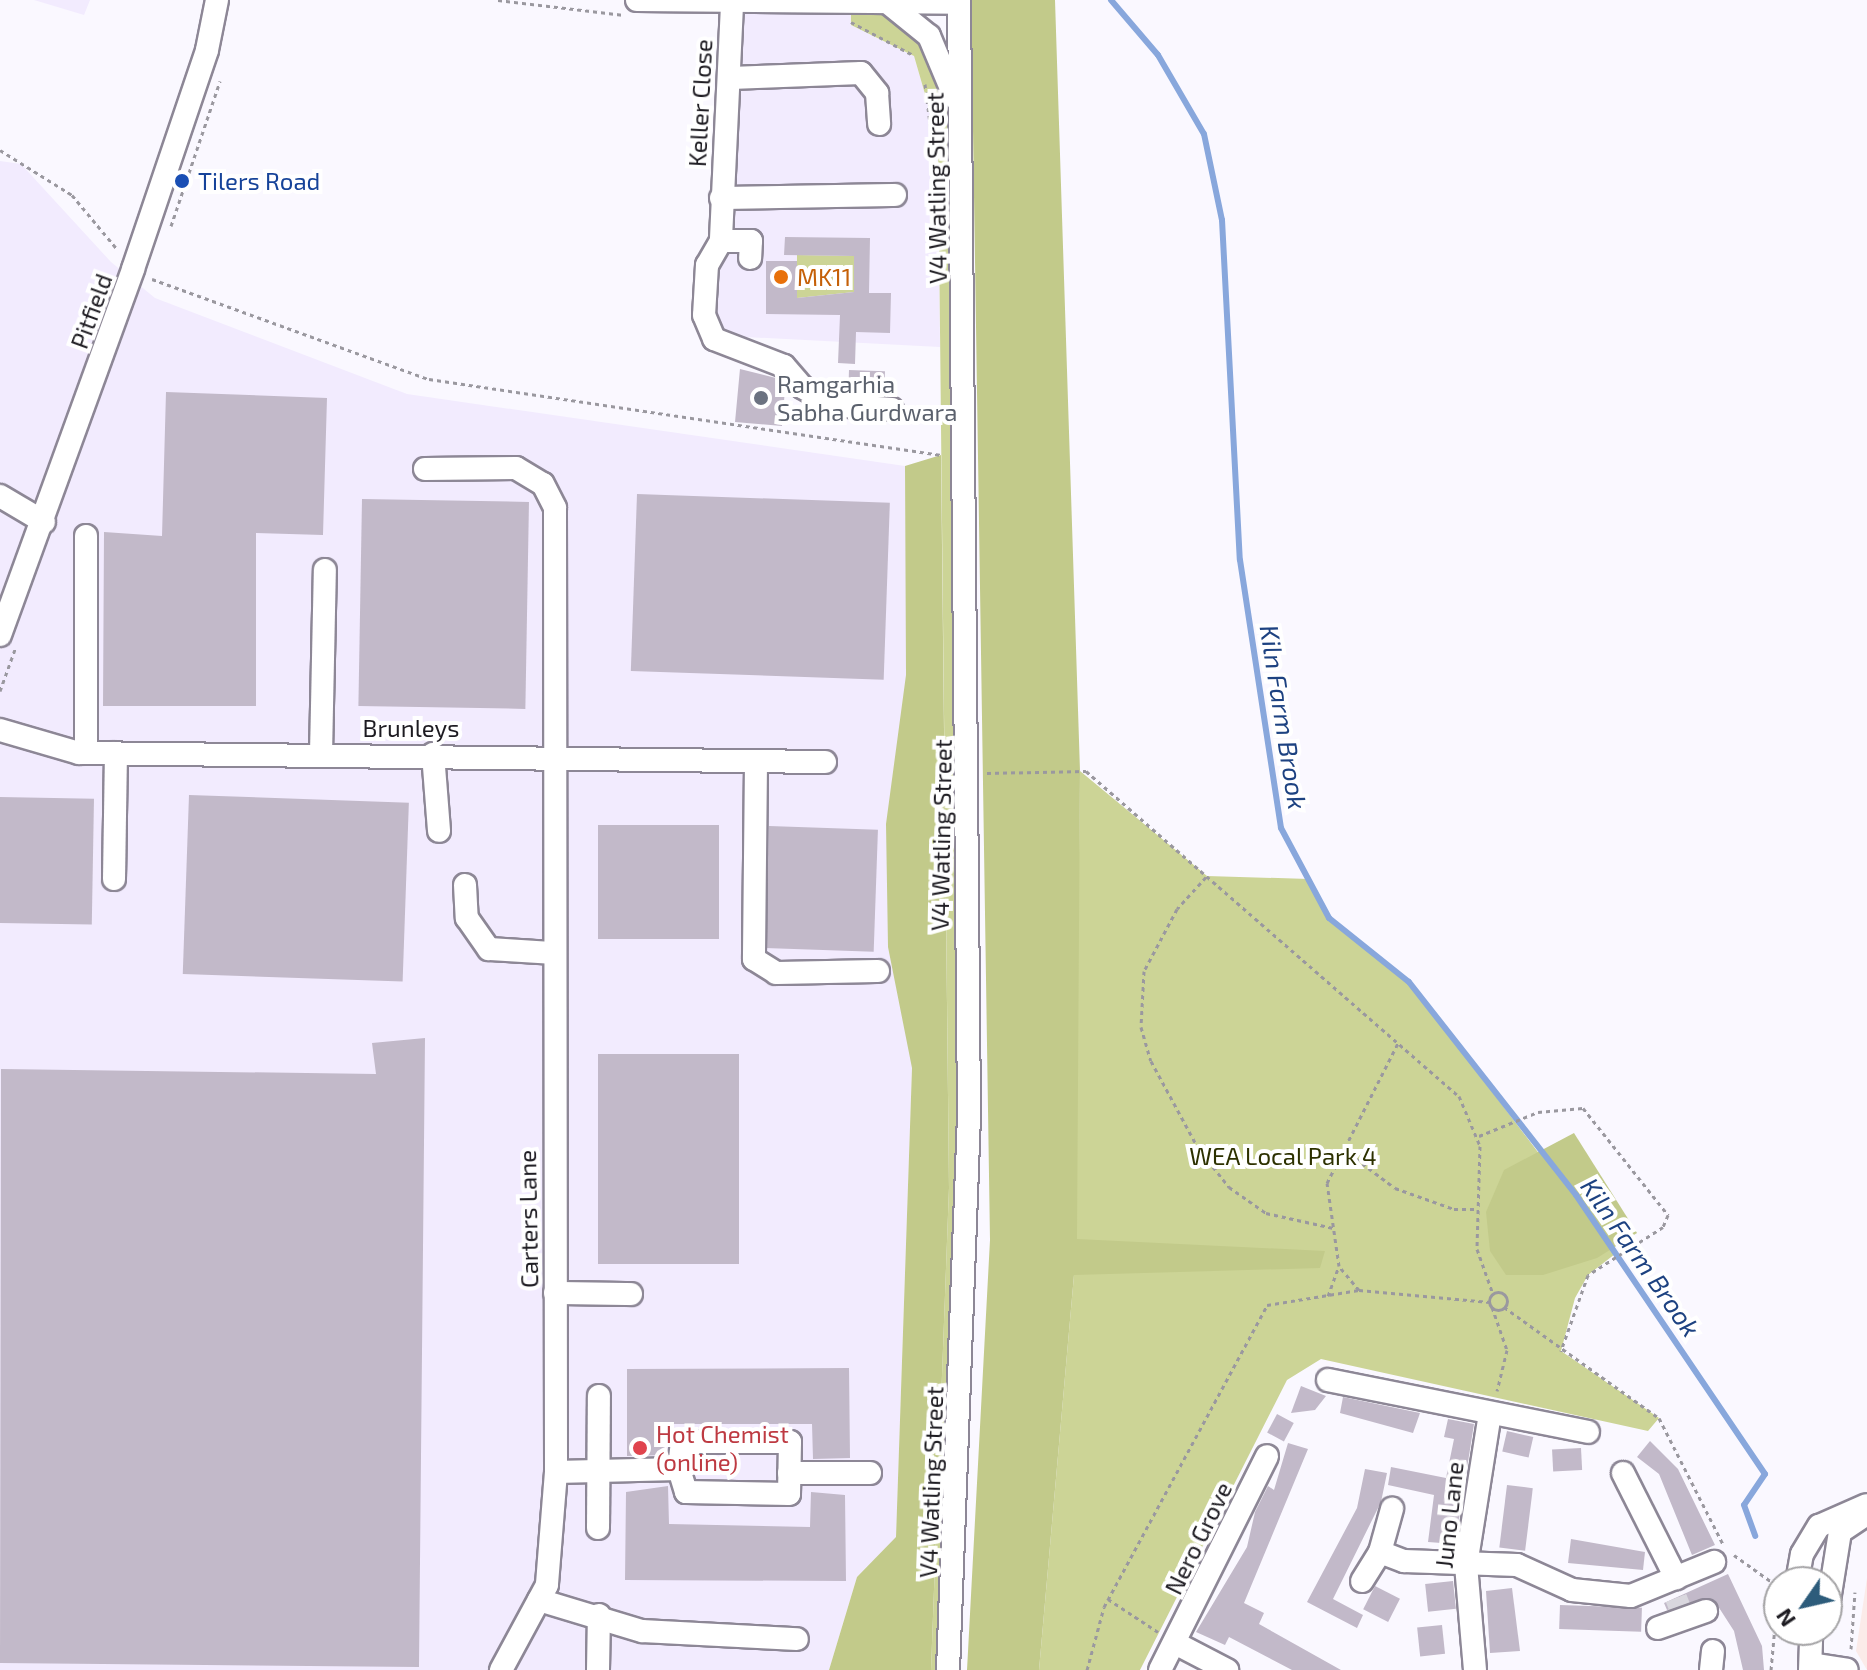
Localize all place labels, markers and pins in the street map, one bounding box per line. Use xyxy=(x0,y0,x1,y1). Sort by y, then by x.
place label: Tilers Road xyxy=(198,167,320,195)
marker: Tilers Road xyxy=(173,172,191,190)
place label: MK11 xyxy=(797,263,851,291)
marker: MK11 xyxy=(772,268,790,286)
place label: Ramgarhia Sabha Gurdwara xyxy=(777,370,957,426)
marker: Ramgarhia Sabha Gurdwara xyxy=(752,389,770,407)
place label: Hot Chemist (online) xyxy=(656,1420,789,1476)
marker: Hot Chemist (online) xyxy=(631,1439,649,1457)

